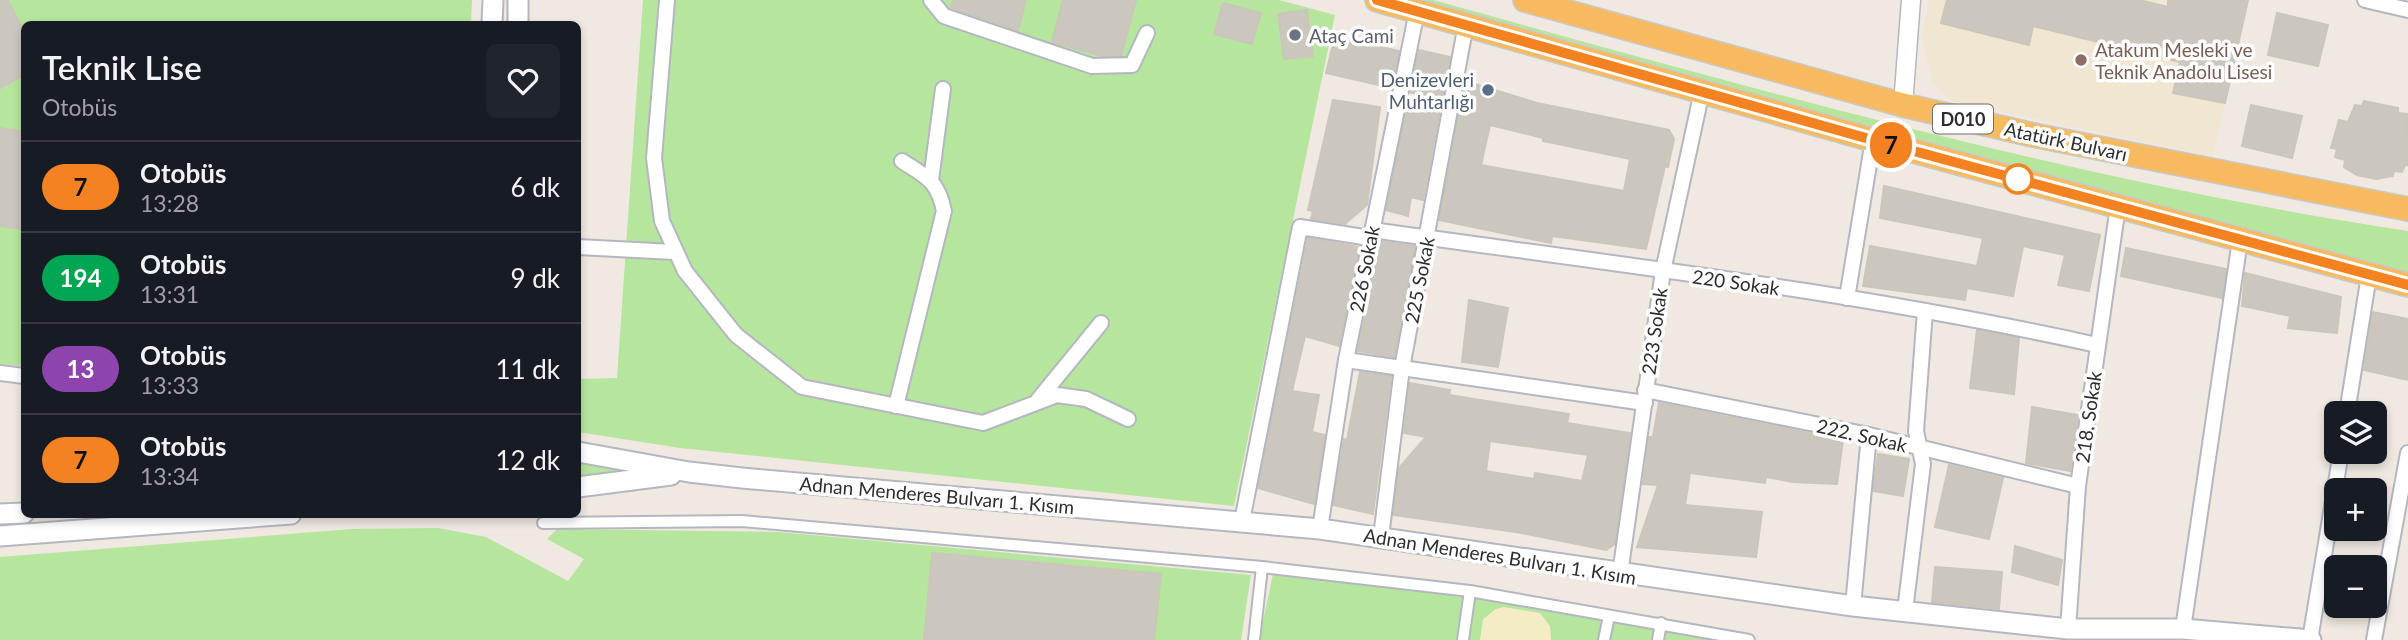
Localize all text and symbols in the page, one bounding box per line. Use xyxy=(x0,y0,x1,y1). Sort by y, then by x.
place label: Ataç Cami xyxy=(1309,24,1394,47)
marker: Ataç Cami xyxy=(1287,27,1303,43)
place label: Atakum Mesleki ve Teknik Anadolu Lisesi xyxy=(2095,38,2272,83)
button: heart xyxy=(486,44,560,118)
text: Teknik Lise xyxy=(42,47,202,87)
marker: Atakum Mesleki ve Teknik Anadolu Lisesi xyxy=(2073,52,2089,68)
place label: Denizevleri Muhtarlığı xyxy=(1380,68,1474,113)
marker: Denizevleri Muhtarlığı xyxy=(1480,82,1496,98)
text: Otobüs xyxy=(42,93,117,121)
road number: D010 xyxy=(1933,104,1993,134)
street label: Atatürk Bulvarı xyxy=(2002,117,2130,165)
line badge: 7 xyxy=(1868,122,1914,168)
text: 7 xyxy=(1884,130,1898,159)
text: Otobüs xyxy=(140,157,226,189)
unlabelled marker xyxy=(2003,164,2033,194)
text: 6 dk xyxy=(510,171,560,203)
text: 7 xyxy=(74,172,87,201)
text: 13:28 xyxy=(140,189,199,217)
street label: 226 Sokak xyxy=(1344,223,1384,314)
street label: 225 Sokak xyxy=(1399,234,1439,325)
text: Otobüs xyxy=(140,248,226,280)
text: 9 dk xyxy=(510,262,560,294)
text: 194 xyxy=(60,263,101,292)
street label: 220 Sokak xyxy=(1691,265,1781,300)
text: 13:31 xyxy=(140,280,199,308)
street label: 223 Sokak xyxy=(1637,286,1672,376)
text: Otobüs xyxy=(140,339,226,371)
text: 11 dk xyxy=(495,353,560,385)
text: 13 xyxy=(67,354,94,383)
street label: 218. Sokak xyxy=(2070,369,2106,464)
text: 13:33 xyxy=(140,371,199,399)
map controls xyxy=(2324,401,2387,618)
button: layers xyxy=(2324,401,2387,464)
street label: 222. Sokak xyxy=(1815,413,1910,457)
text: Otobüs xyxy=(140,430,226,462)
text: 12 dk xyxy=(495,444,560,476)
text: 7 xyxy=(74,445,87,474)
text: 13:34 xyxy=(140,462,199,490)
street label: Adnan Menderes Bulvarı 1. Kısım xyxy=(799,472,1075,518)
button: + xyxy=(2324,478,2387,541)
street label: Adnan Menderes Bulvarı 1. Kısım xyxy=(1362,523,1638,589)
button: − xyxy=(2324,555,2387,618)

